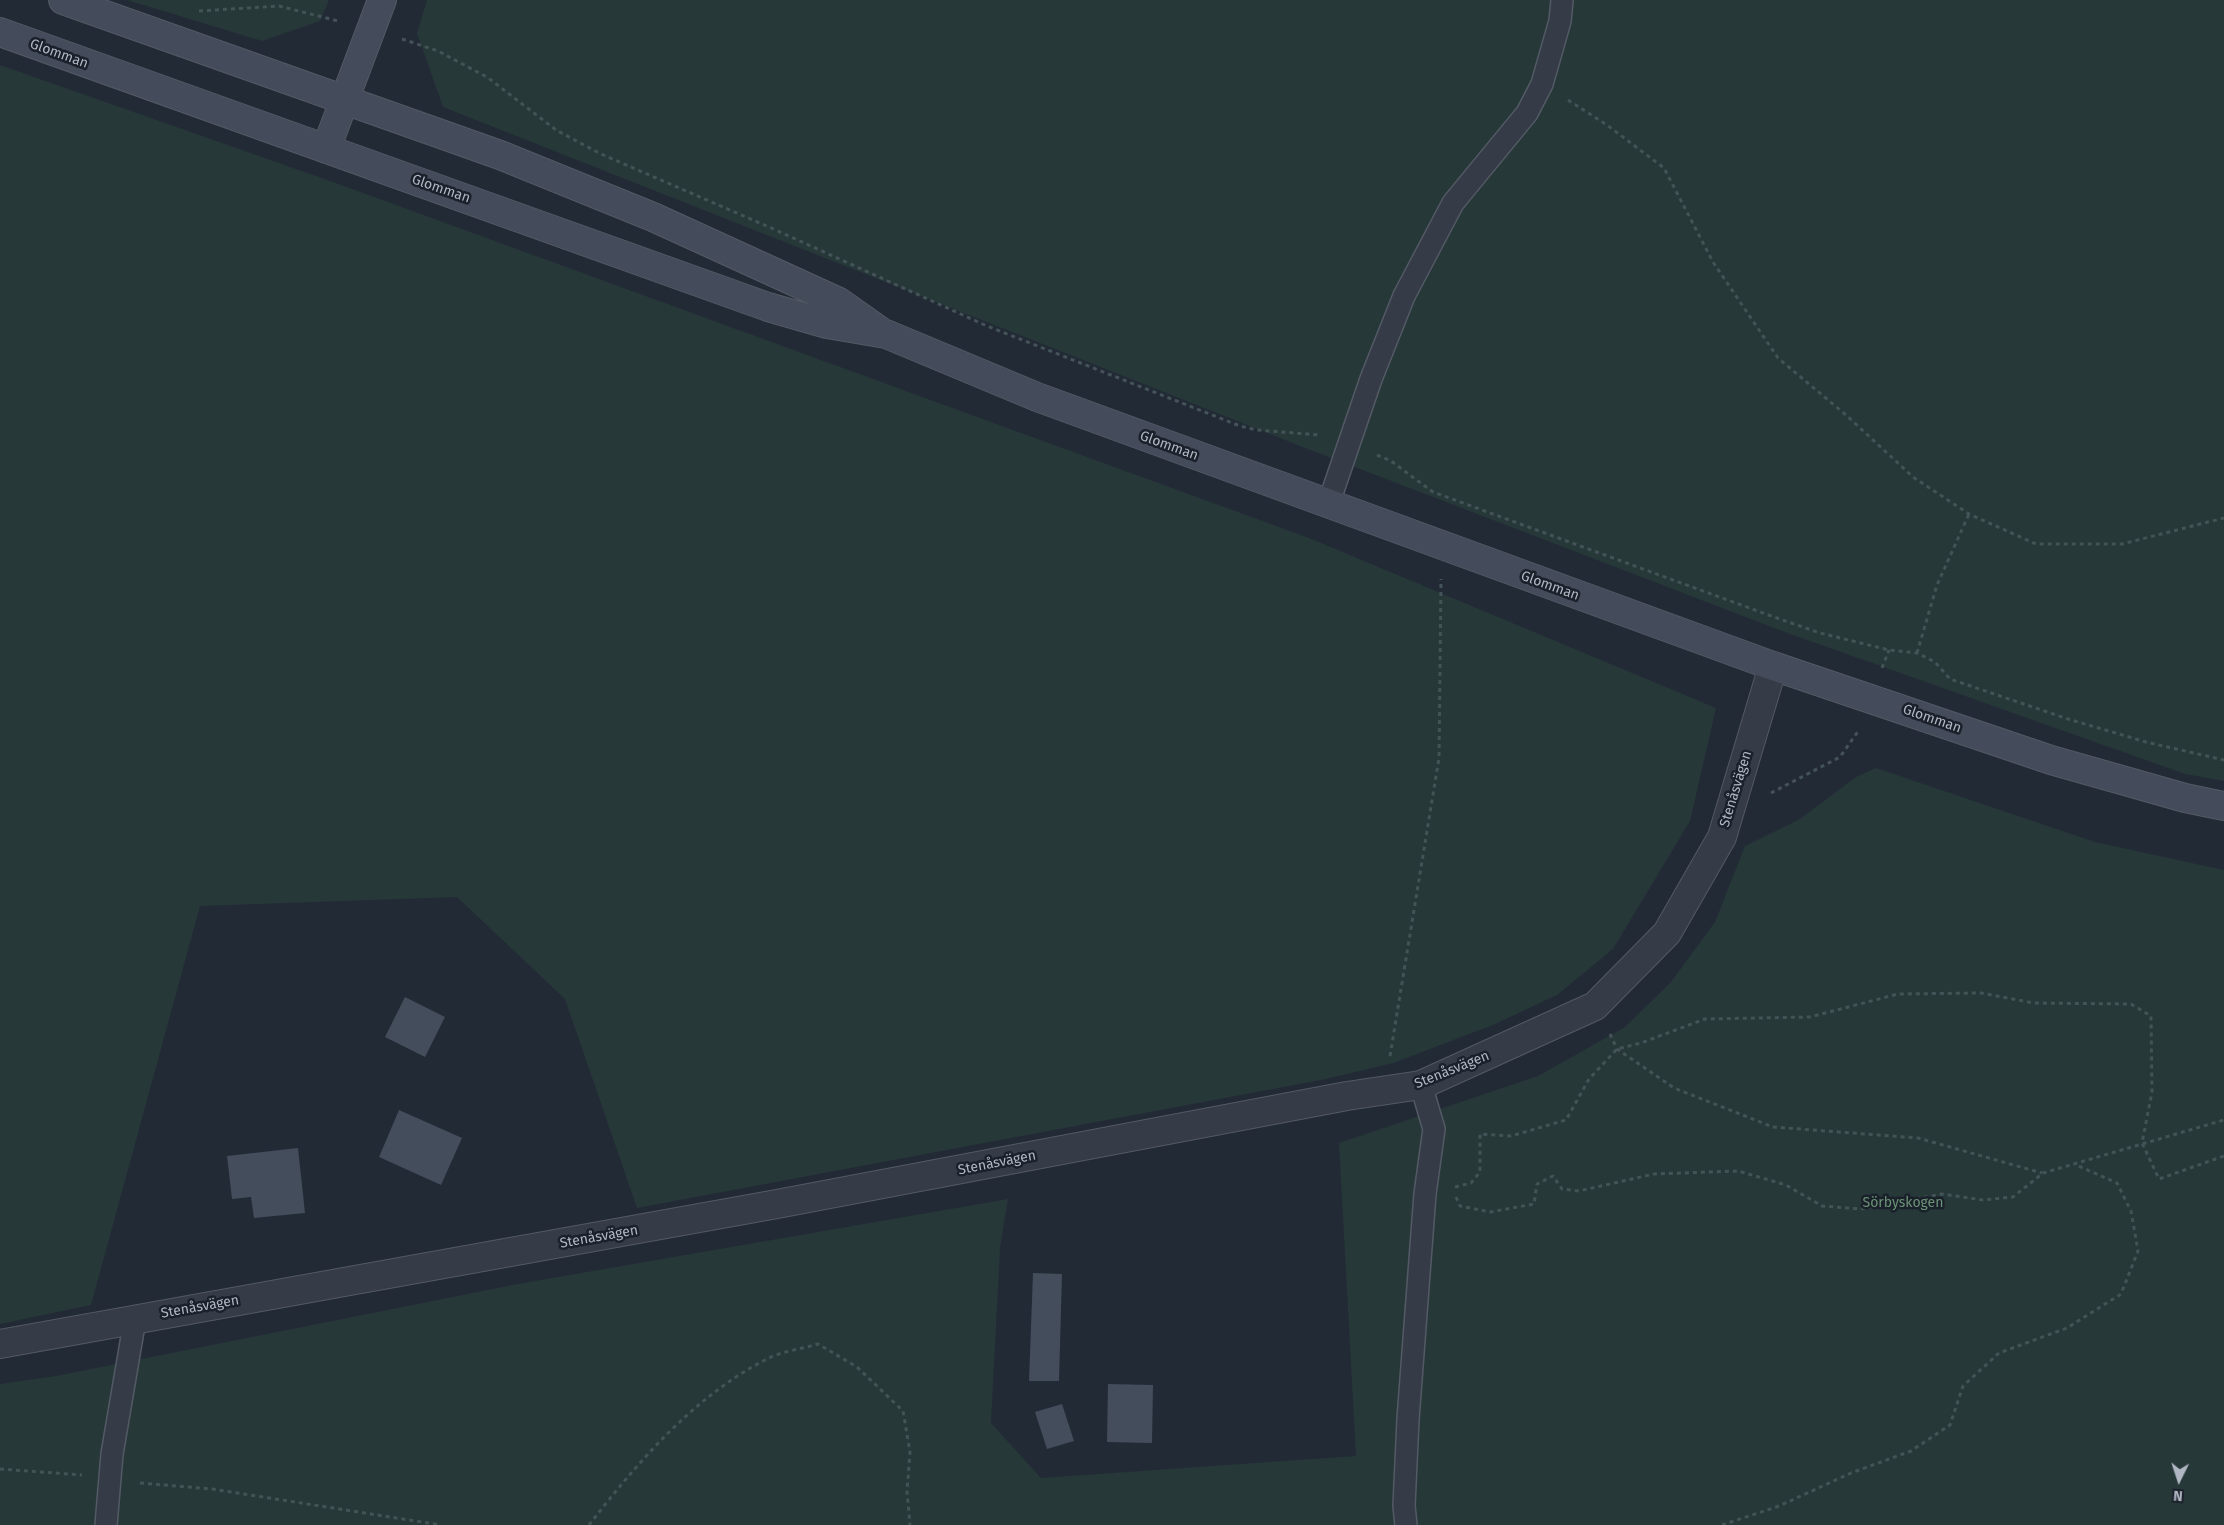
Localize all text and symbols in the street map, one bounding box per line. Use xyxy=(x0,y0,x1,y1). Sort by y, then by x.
street label: Glomman xyxy=(28,36,90,72)
street label: Glomman xyxy=(409,171,473,207)
street label: Glomman xyxy=(1138,428,1200,464)
street label: Glomman xyxy=(1519,568,1581,604)
street label: Glomman xyxy=(1900,701,1964,737)
street label: Stenåsvägen xyxy=(1716,749,1756,829)
street label: Stenåsvägen xyxy=(1412,1047,1492,1093)
street label: Stenåsvägen xyxy=(957,1147,1037,1179)
park label: Sörbyskogen xyxy=(1863,1195,1943,1211)
street label: Stenåsvägen xyxy=(559,1222,639,1252)
street label: Stenåsvägen xyxy=(160,1292,240,1322)
north arrow xyxy=(2154,1455,2204,1505)
text: N xyxy=(2173,1487,2183,1504)

